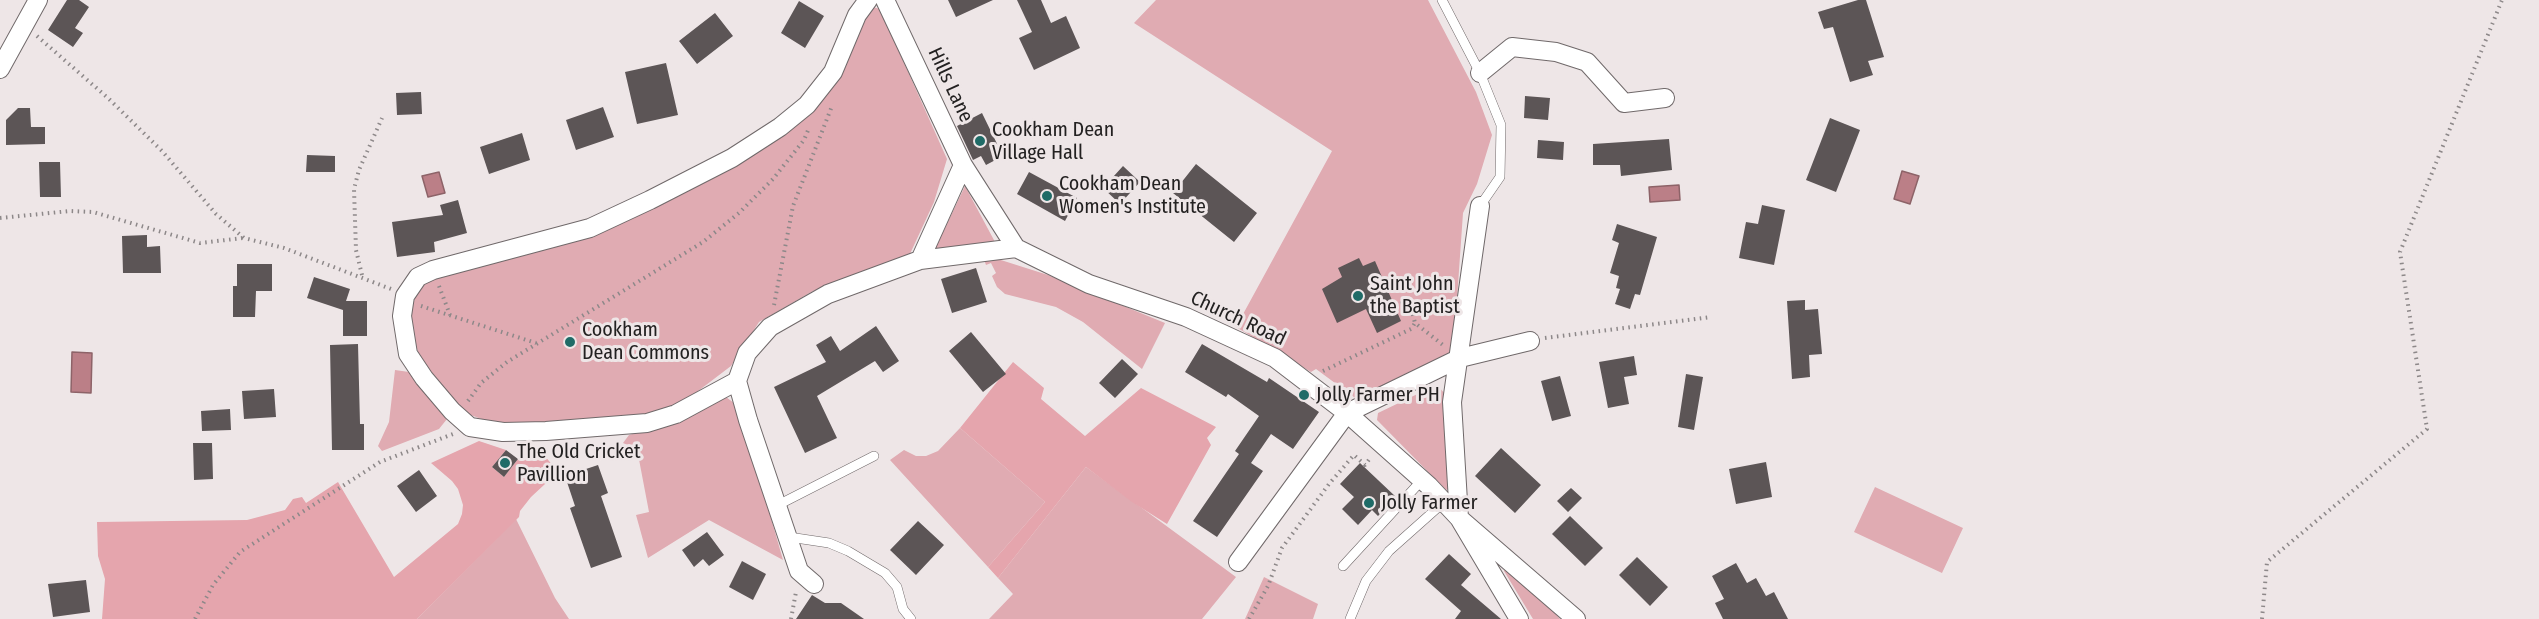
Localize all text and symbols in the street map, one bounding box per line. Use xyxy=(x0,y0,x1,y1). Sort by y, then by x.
street label: Hills Lane xyxy=(922,44,978,126)
place label: Cookham Dean Village Hall xyxy=(992,118,1114,165)
marker: Cookham Dean Village Hall xyxy=(973,134,987,148)
place label: Cookham Dean Women's Institute xyxy=(1059,172,1206,219)
marker: Cookham Dean Women's Institute xyxy=(1040,189,1054,203)
place label: Saint John the Baptist xyxy=(1370,272,1460,319)
street label: Church Road xyxy=(1186,286,1290,352)
marker: Saint John the Baptist xyxy=(1351,289,1365,303)
place label: Cookham Dean Commons xyxy=(582,318,709,365)
marker: Cookham Dean Commons xyxy=(563,335,577,349)
place label: Jolly Farmer PH xyxy=(1316,383,1440,407)
marker: Jolly Farmer PH xyxy=(1297,388,1311,402)
place label: The Old Cricket Pavillion xyxy=(517,440,641,487)
marker: The Old Cricket Pavillion xyxy=(498,456,512,470)
place label: Jolly Farmer xyxy=(1381,491,1478,515)
marker: Jolly Farmer xyxy=(1362,496,1376,510)

